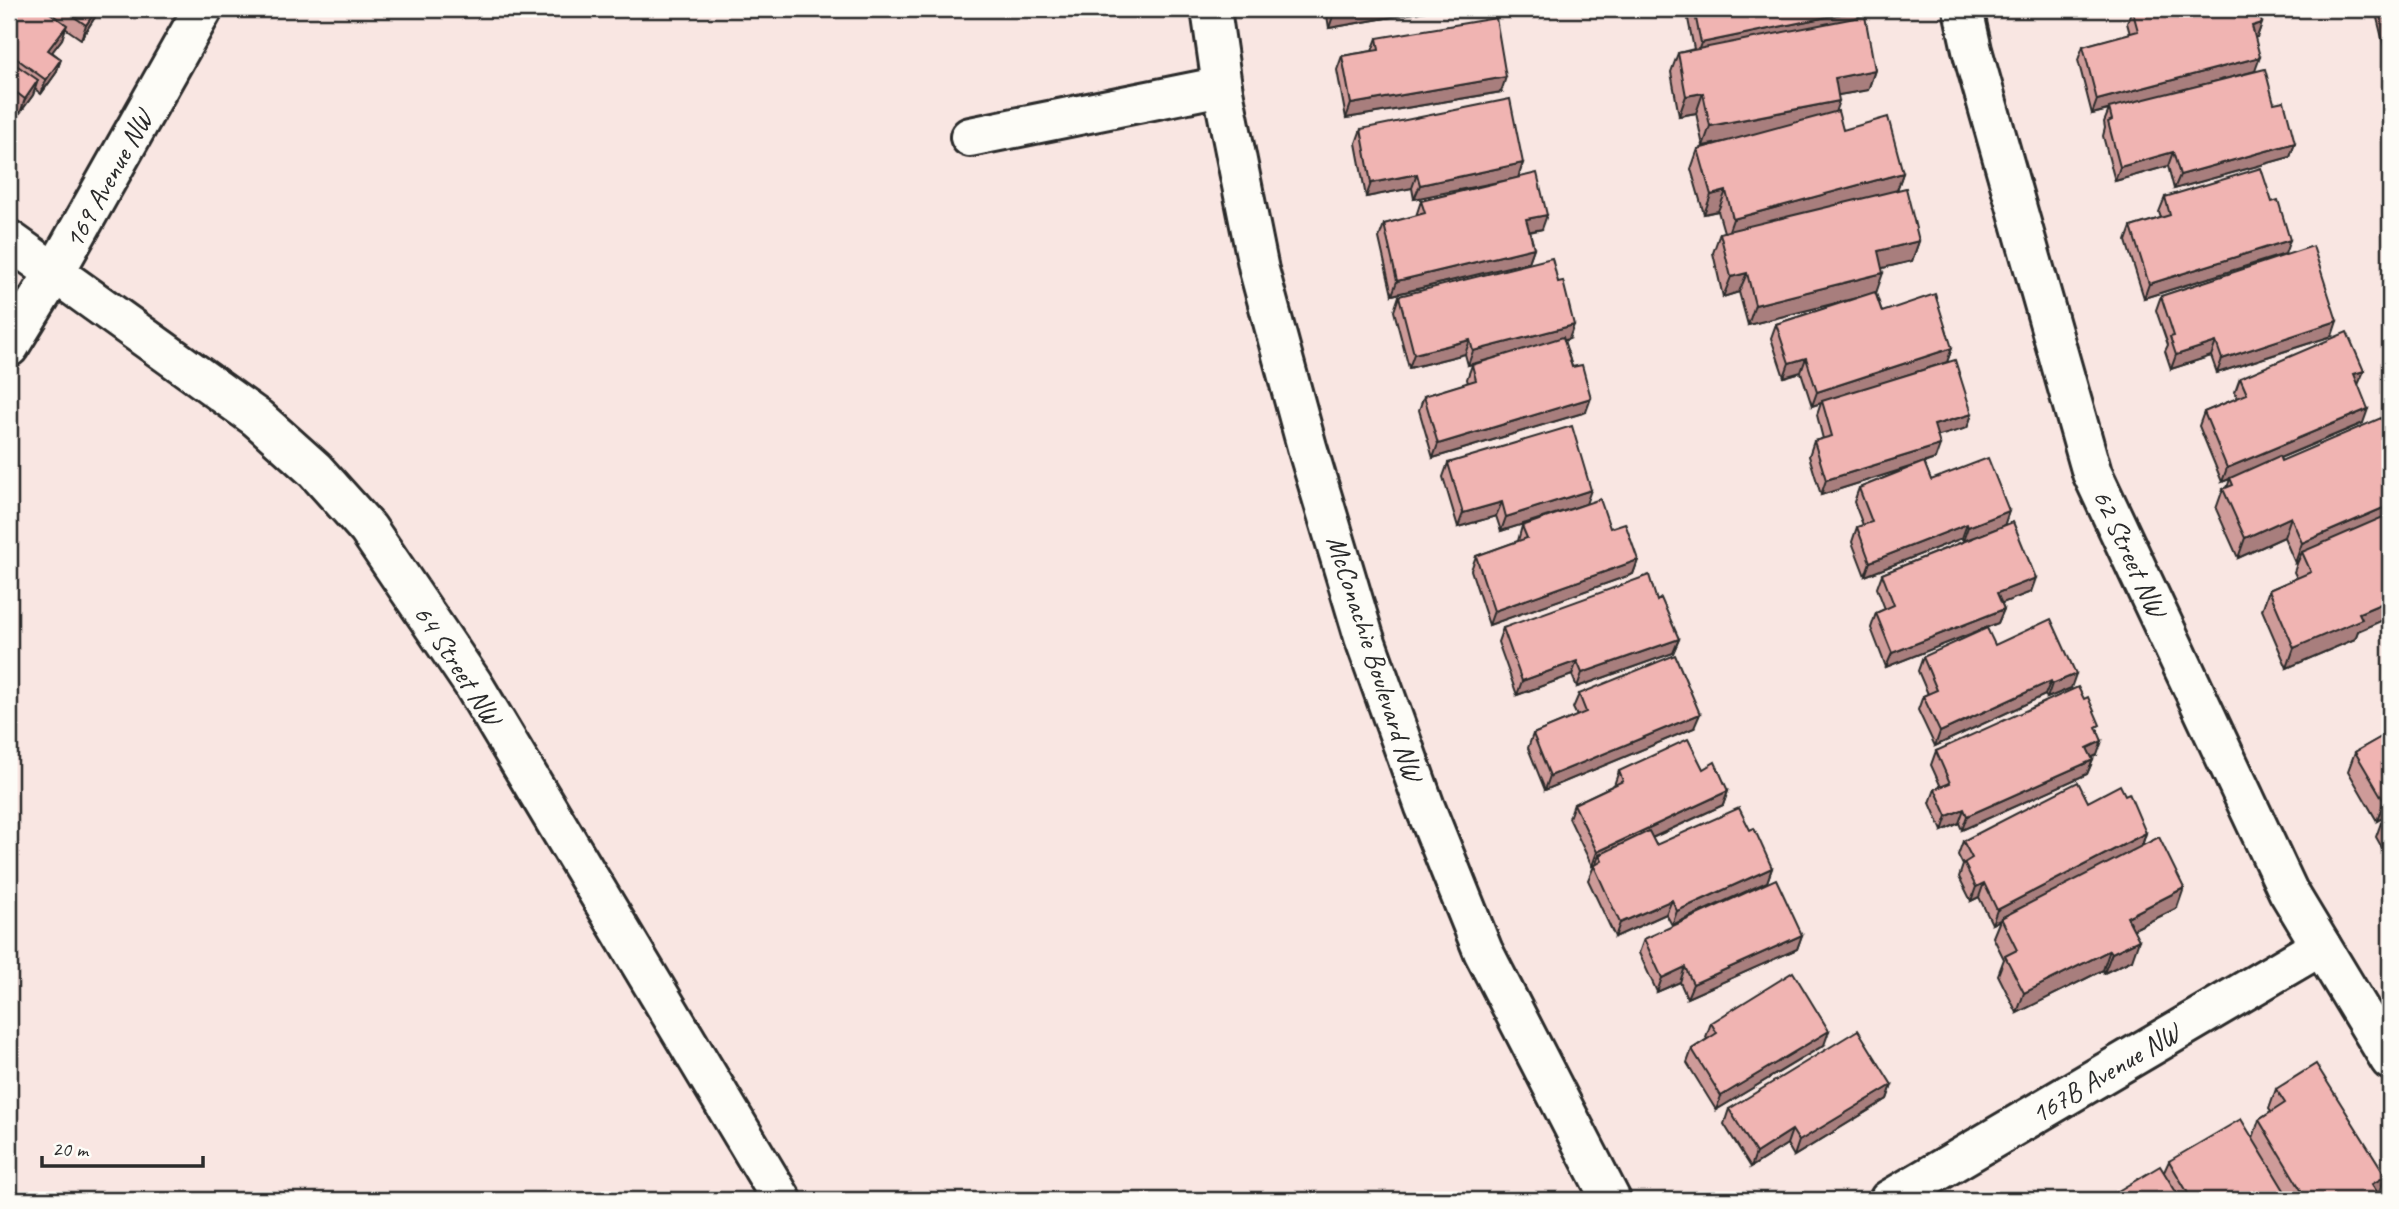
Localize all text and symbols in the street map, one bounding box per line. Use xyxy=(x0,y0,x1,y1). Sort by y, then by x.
street label: 169 Avenue NW xyxy=(56,101,162,254)
street label: 62 Street NW xyxy=(2085,484,2176,625)
street label: McConachie Boulevard NW xyxy=(1319,531,1432,788)
street label: 64 Street NW xyxy=(406,598,511,734)
street label: 167B Avenue NW xyxy=(2024,1013,2188,1131)
scale bar xyxy=(42,1125,203,1169)
text: 20 m xyxy=(52,1136,90,1162)

